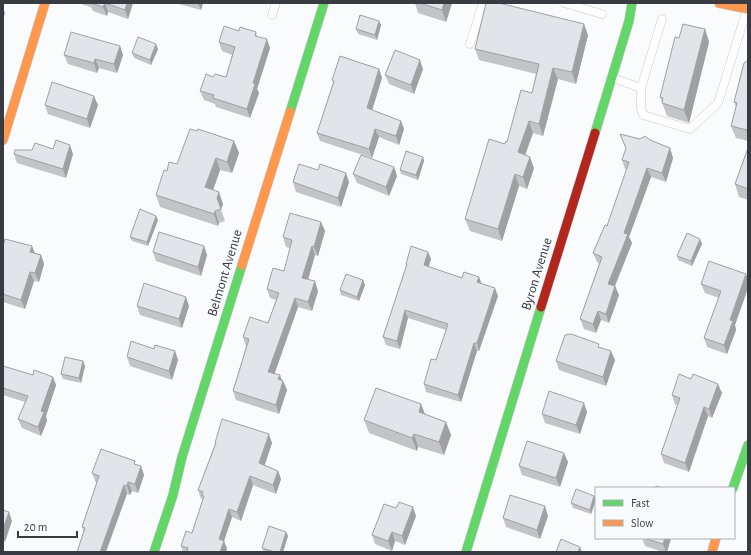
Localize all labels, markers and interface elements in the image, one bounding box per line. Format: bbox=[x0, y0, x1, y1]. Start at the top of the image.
street label: Belmont Avenue bbox=[205, 228, 245, 318]
street label: Byron Avenue bbox=[519, 236, 555, 312]
legend bbox=[595, 487, 735, 539]
text: Fast bbox=[631, 497, 650, 509]
scale bar bbox=[18, 513, 77, 539]
text: Slow bbox=[631, 517, 653, 529]
text: 20 m bbox=[24, 521, 47, 533]

